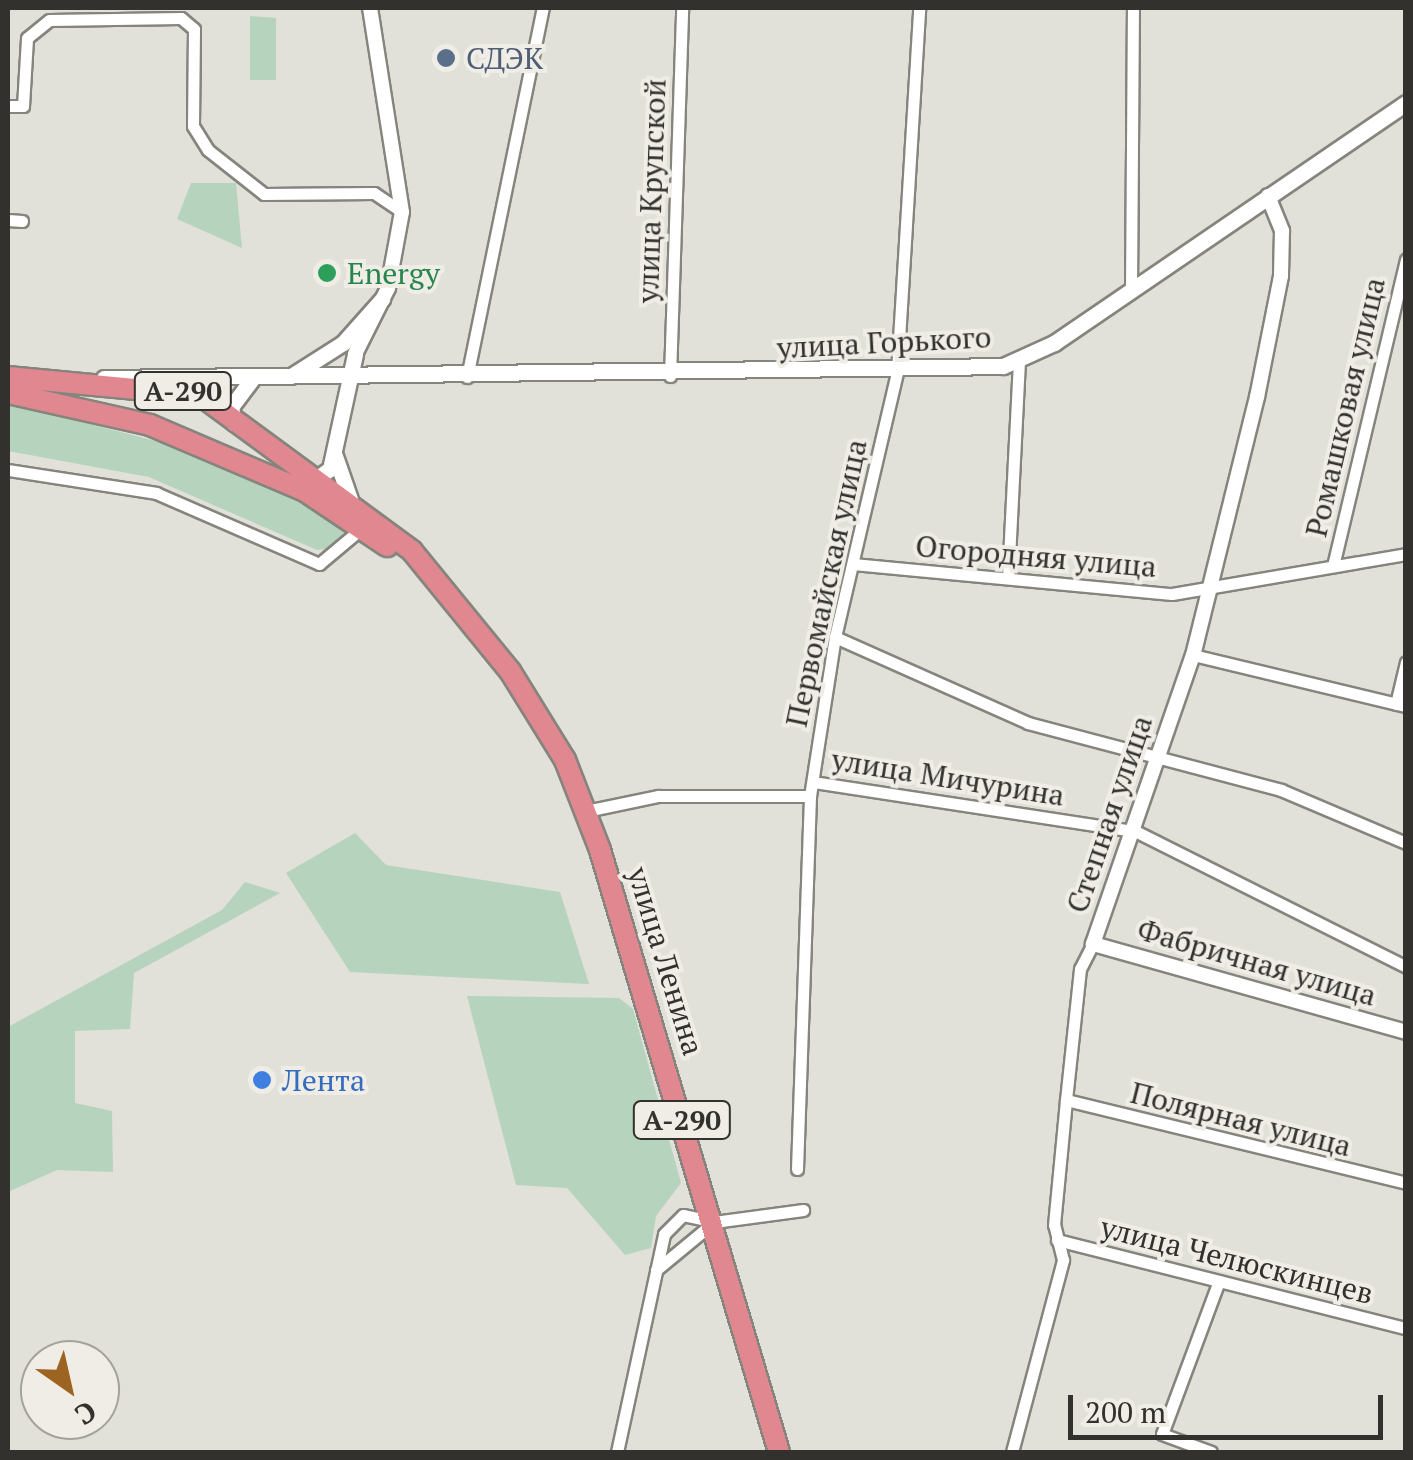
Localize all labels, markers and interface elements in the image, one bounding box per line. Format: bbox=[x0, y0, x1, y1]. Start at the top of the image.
place label: СДЭК bbox=[466, 40, 543, 76]
marker: СДЭК bbox=[435, 47, 457, 69]
street label: улица Крупской bbox=[629, 78, 673, 304]
place label: Energy bbox=[347, 255, 440, 291]
marker: Energy bbox=[316, 262, 338, 284]
street label: Ромашковая улица bbox=[1298, 274, 1392, 540]
street label: улица Горького bbox=[776, 318, 992, 366]
road number: А-290 bbox=[133, 368, 233, 414]
street label: Первомайская улица bbox=[778, 436, 874, 730]
street label: Огородняя улица bbox=[914, 528, 1158, 584]
street label: Степная улица bbox=[1058, 711, 1160, 917]
street label: улица Мичурина bbox=[829, 741, 1067, 813]
street label: улица Ленина bbox=[620, 863, 712, 1059]
street label: Фабричная улица bbox=[1134, 911, 1380, 1013]
place label: Лента bbox=[282, 1062, 365, 1098]
marker: Лента bbox=[251, 1069, 273, 1091]
street label: Полярная улица bbox=[1127, 1074, 1355, 1164]
road number: А-290 bbox=[632, 1097, 732, 1143]
street label: улица Челюскинцев bbox=[1097, 1209, 1377, 1311]
north arrow bbox=[20, 1340, 120, 1440]
scale bar bbox=[1073, 1375, 1388, 1437]
text: 200 m bbox=[1085, 1392, 1166, 1432]
text: С bbox=[68, 1393, 104, 1434]

